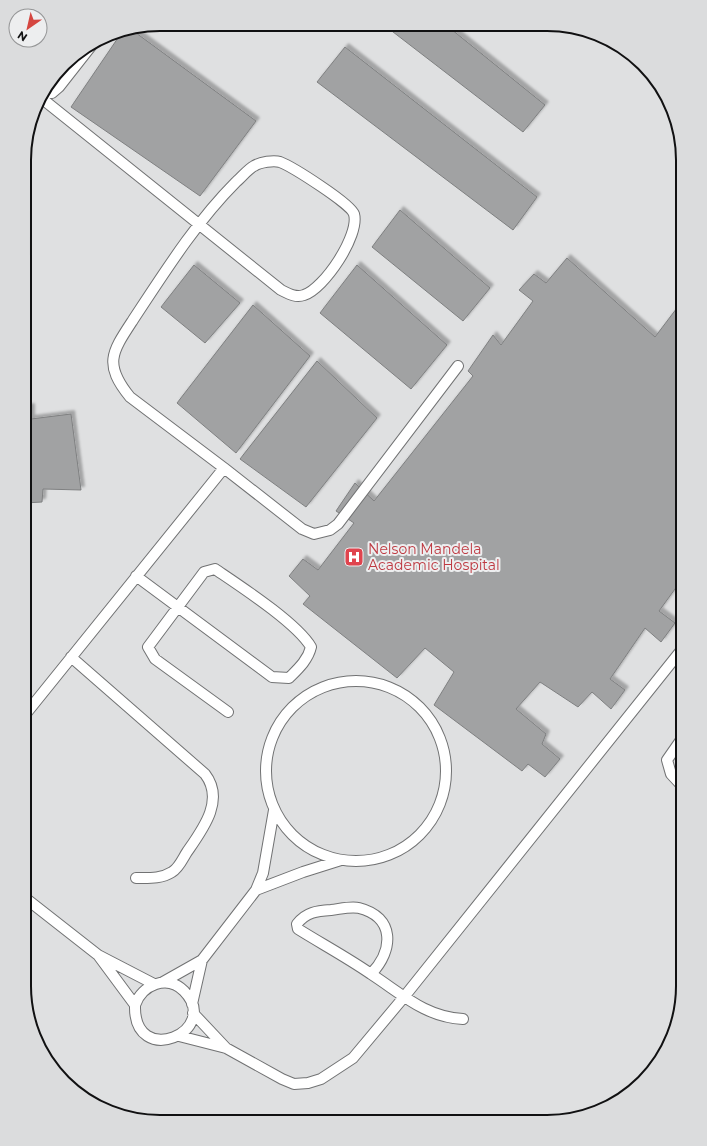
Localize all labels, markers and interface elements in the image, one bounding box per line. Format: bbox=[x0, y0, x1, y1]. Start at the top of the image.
north arrow bbox=[8, 8, 48, 48]
text: N bbox=[15, 28, 30, 45]
place label: Nelson Mandela Academic Hospital bbox=[368, 540, 500, 574]
hospital icon: Nelson Mandela Academic Hospital bbox=[343, 546, 365, 568]

